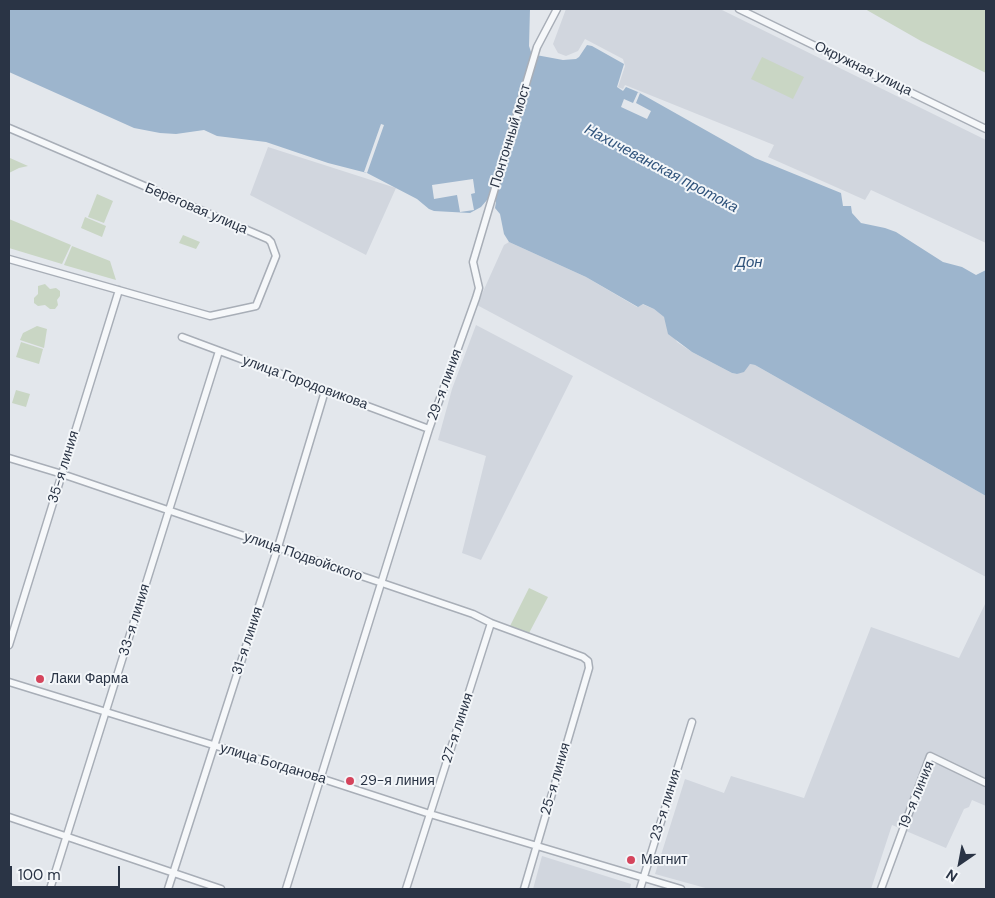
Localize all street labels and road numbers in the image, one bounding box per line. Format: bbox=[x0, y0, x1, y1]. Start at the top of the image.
street label: Окружная улица bbox=[811, 38, 915, 100]
street label: Понтонный мост bbox=[487, 82, 535, 190]
street label: Береговая улица bbox=[142, 180, 250, 238]
street label: 29-я линия bbox=[424, 347, 466, 423]
street label: улица Городовикова bbox=[240, 352, 370, 414]
street label: 35-я линия bbox=[45, 429, 83, 505]
street label: улица Подвойского bbox=[241, 529, 365, 585]
street label: 33-я линия bbox=[116, 582, 154, 658]
street label: 31-я линия bbox=[229, 605, 267, 677]
street label: 27-я линия bbox=[439, 691, 477, 765]
street label: улица Богданова bbox=[218, 740, 328, 788]
street label: 25-я линия bbox=[538, 741, 574, 817]
street label: 19-я линия bbox=[896, 759, 938, 831]
street label: 23-я линия bbox=[647, 767, 685, 843]

